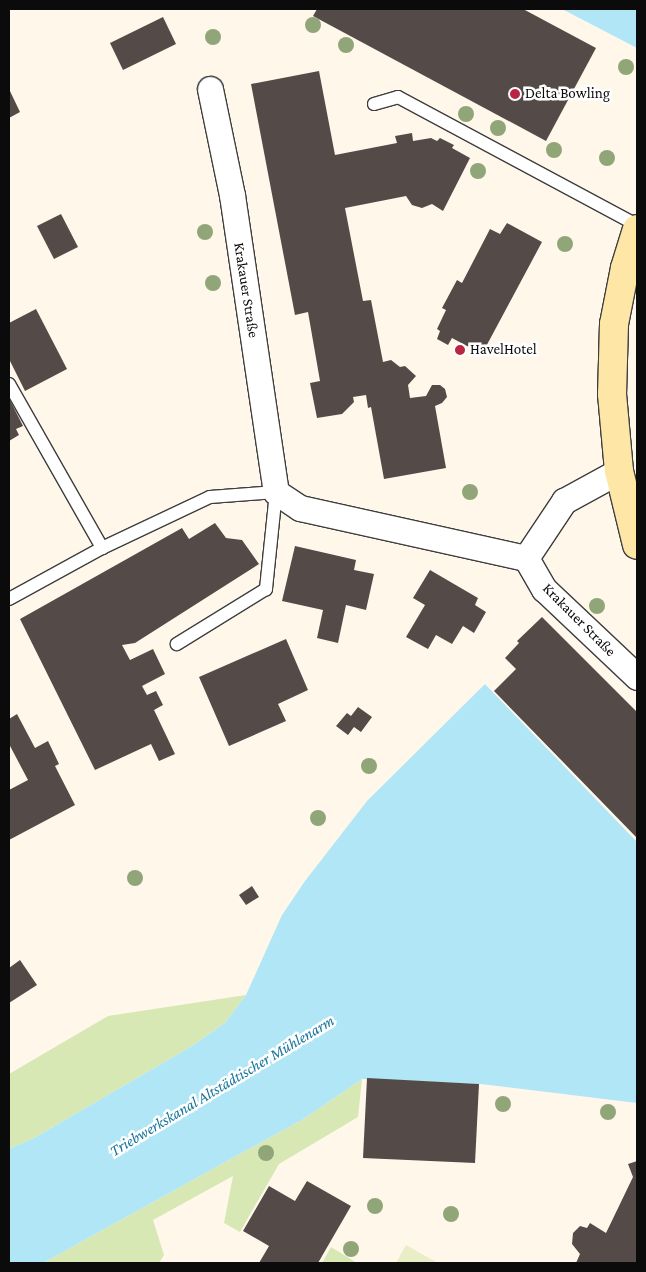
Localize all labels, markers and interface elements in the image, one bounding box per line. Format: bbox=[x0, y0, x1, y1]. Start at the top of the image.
place label: Delta Bowling bbox=[525, 85, 610, 103]
marker: Delta Bowling bbox=[509, 88, 521, 100]
street label: Krakauer Straße bbox=[230, 241, 262, 339]
place label: HavelHotel bbox=[470, 341, 537, 359]
marker: HavelHotel bbox=[454, 344, 466, 356]
street label: Krakauer Straße bbox=[539, 580, 619, 660]
water label: Triebwerkskanal Altstädtischer Mühlenarm bbox=[106, 1011, 338, 1161]

